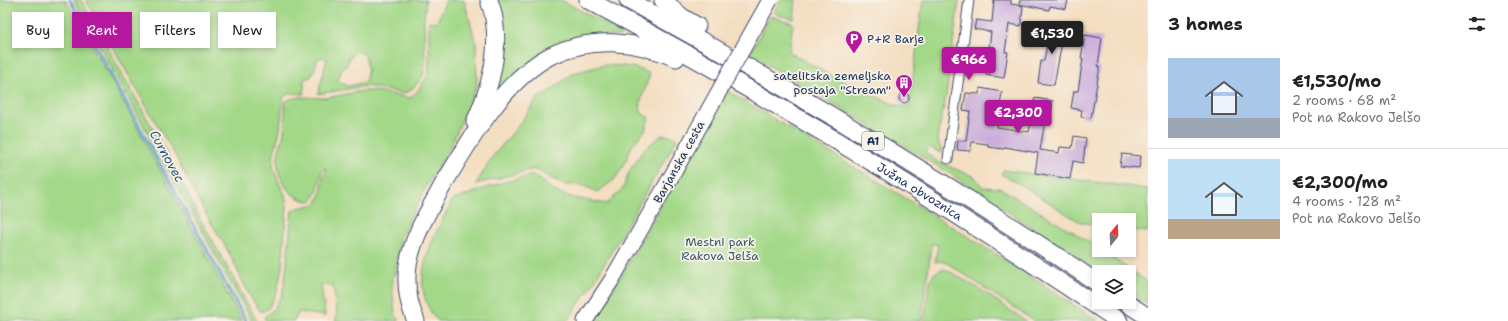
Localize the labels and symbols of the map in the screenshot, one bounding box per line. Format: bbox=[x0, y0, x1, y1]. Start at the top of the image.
pin: €1,530 bbox=[1019, 21, 1085, 55]
parking icon: P+R Barje bbox=[844, 29, 864, 54]
place label: P+R Barje bbox=[867, 31, 924, 47]
pin: €966 bbox=[945, 47, 993, 81]
place label: satelitska zemeljska postaja "Stream" bbox=[774, 68, 892, 98]
building icon: satelitska zemeljska postaja "Stream" bbox=[894, 73, 914, 98]
pin: €2,300 bbox=[985, 100, 1051, 134]
street label: Barjanska cesta bbox=[650, 117, 709, 206]
water label: Curnovec bbox=[146, 127, 189, 186]
road number: A1 bbox=[862, 132, 884, 150]
street label: Južna obvoznica bbox=[874, 159, 966, 225]
north arrow bbox=[1092, 213, 1136, 257]
park label: Mestni park Rakova Jelša bbox=[681, 234, 759, 264]

